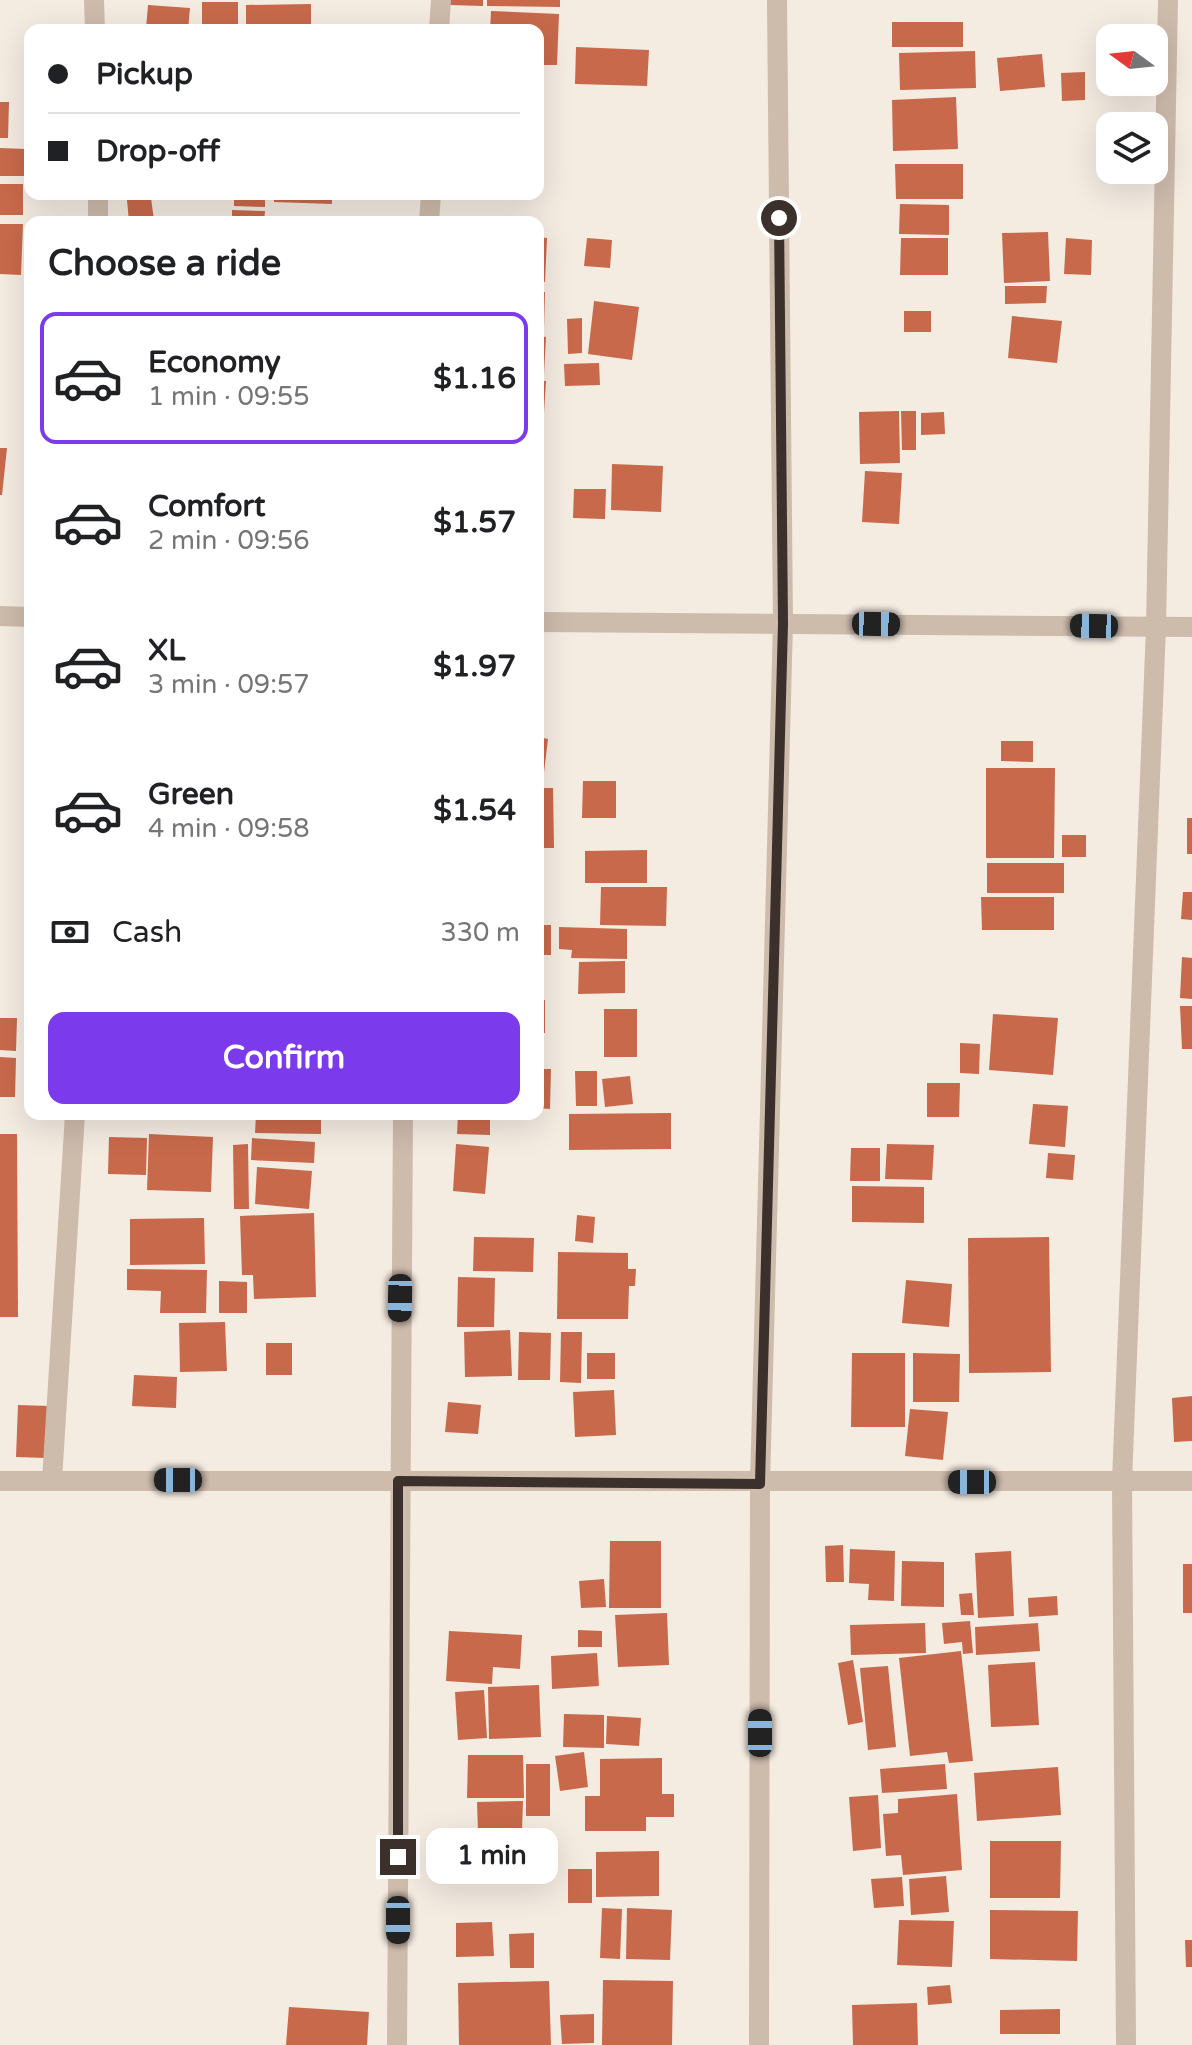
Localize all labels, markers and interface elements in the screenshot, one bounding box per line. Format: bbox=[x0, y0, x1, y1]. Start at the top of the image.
north arrow bbox=[1096, 24, 1168, 96]
map controls bbox=[1096, 24, 1168, 184]
text: Pickup bbox=[96, 56, 193, 93]
button: layers bbox=[1096, 112, 1168, 184]
text: Drop-off bbox=[96, 133, 220, 170]
route start bbox=[761, 200, 797, 236]
text: Choose a ride bbox=[48, 242, 281, 285]
icon: car bbox=[52, 342, 124, 414]
text: Economy bbox=[148, 344, 281, 381]
text: $1.16 bbox=[433, 360, 516, 397]
text: 1 min · 09:55 bbox=[148, 381, 310, 412]
icon: car bbox=[52, 486, 124, 558]
text: Comfort bbox=[148, 488, 266, 525]
text: $1.57 bbox=[433, 504, 516, 541]
text: 2 min · 09:56 bbox=[148, 525, 310, 556]
car bbox=[852, 612, 900, 636]
car bbox=[1070, 614, 1118, 638]
icon: car bbox=[52, 630, 124, 702]
text: XL bbox=[148, 632, 185, 669]
text: $1.97 bbox=[433, 648, 516, 685]
text: 3 min · 09:57 bbox=[148, 669, 310, 700]
icon: car bbox=[52, 774, 124, 846]
text: Green bbox=[148, 776, 234, 813]
text: $1.54 bbox=[433, 792, 516, 829]
text: 4 min · 09:58 bbox=[148, 813, 310, 844]
icon: cash bbox=[48, 910, 92, 954]
text: Cash bbox=[112, 914, 182, 951]
text: 330 m bbox=[440, 917, 520, 948]
button: Confirm bbox=[48, 1012, 520, 1104]
car bbox=[388, 1274, 412, 1322]
car bbox=[154, 1468, 202, 1492]
car bbox=[948, 1470, 996, 1494]
car bbox=[748, 1709, 772, 1757]
callout: 1 min bbox=[426, 1829, 558, 1885]
route end bbox=[380, 1839, 416, 1875]
text: 1 min bbox=[457, 1840, 527, 1871]
car bbox=[386, 1896, 410, 1944]

